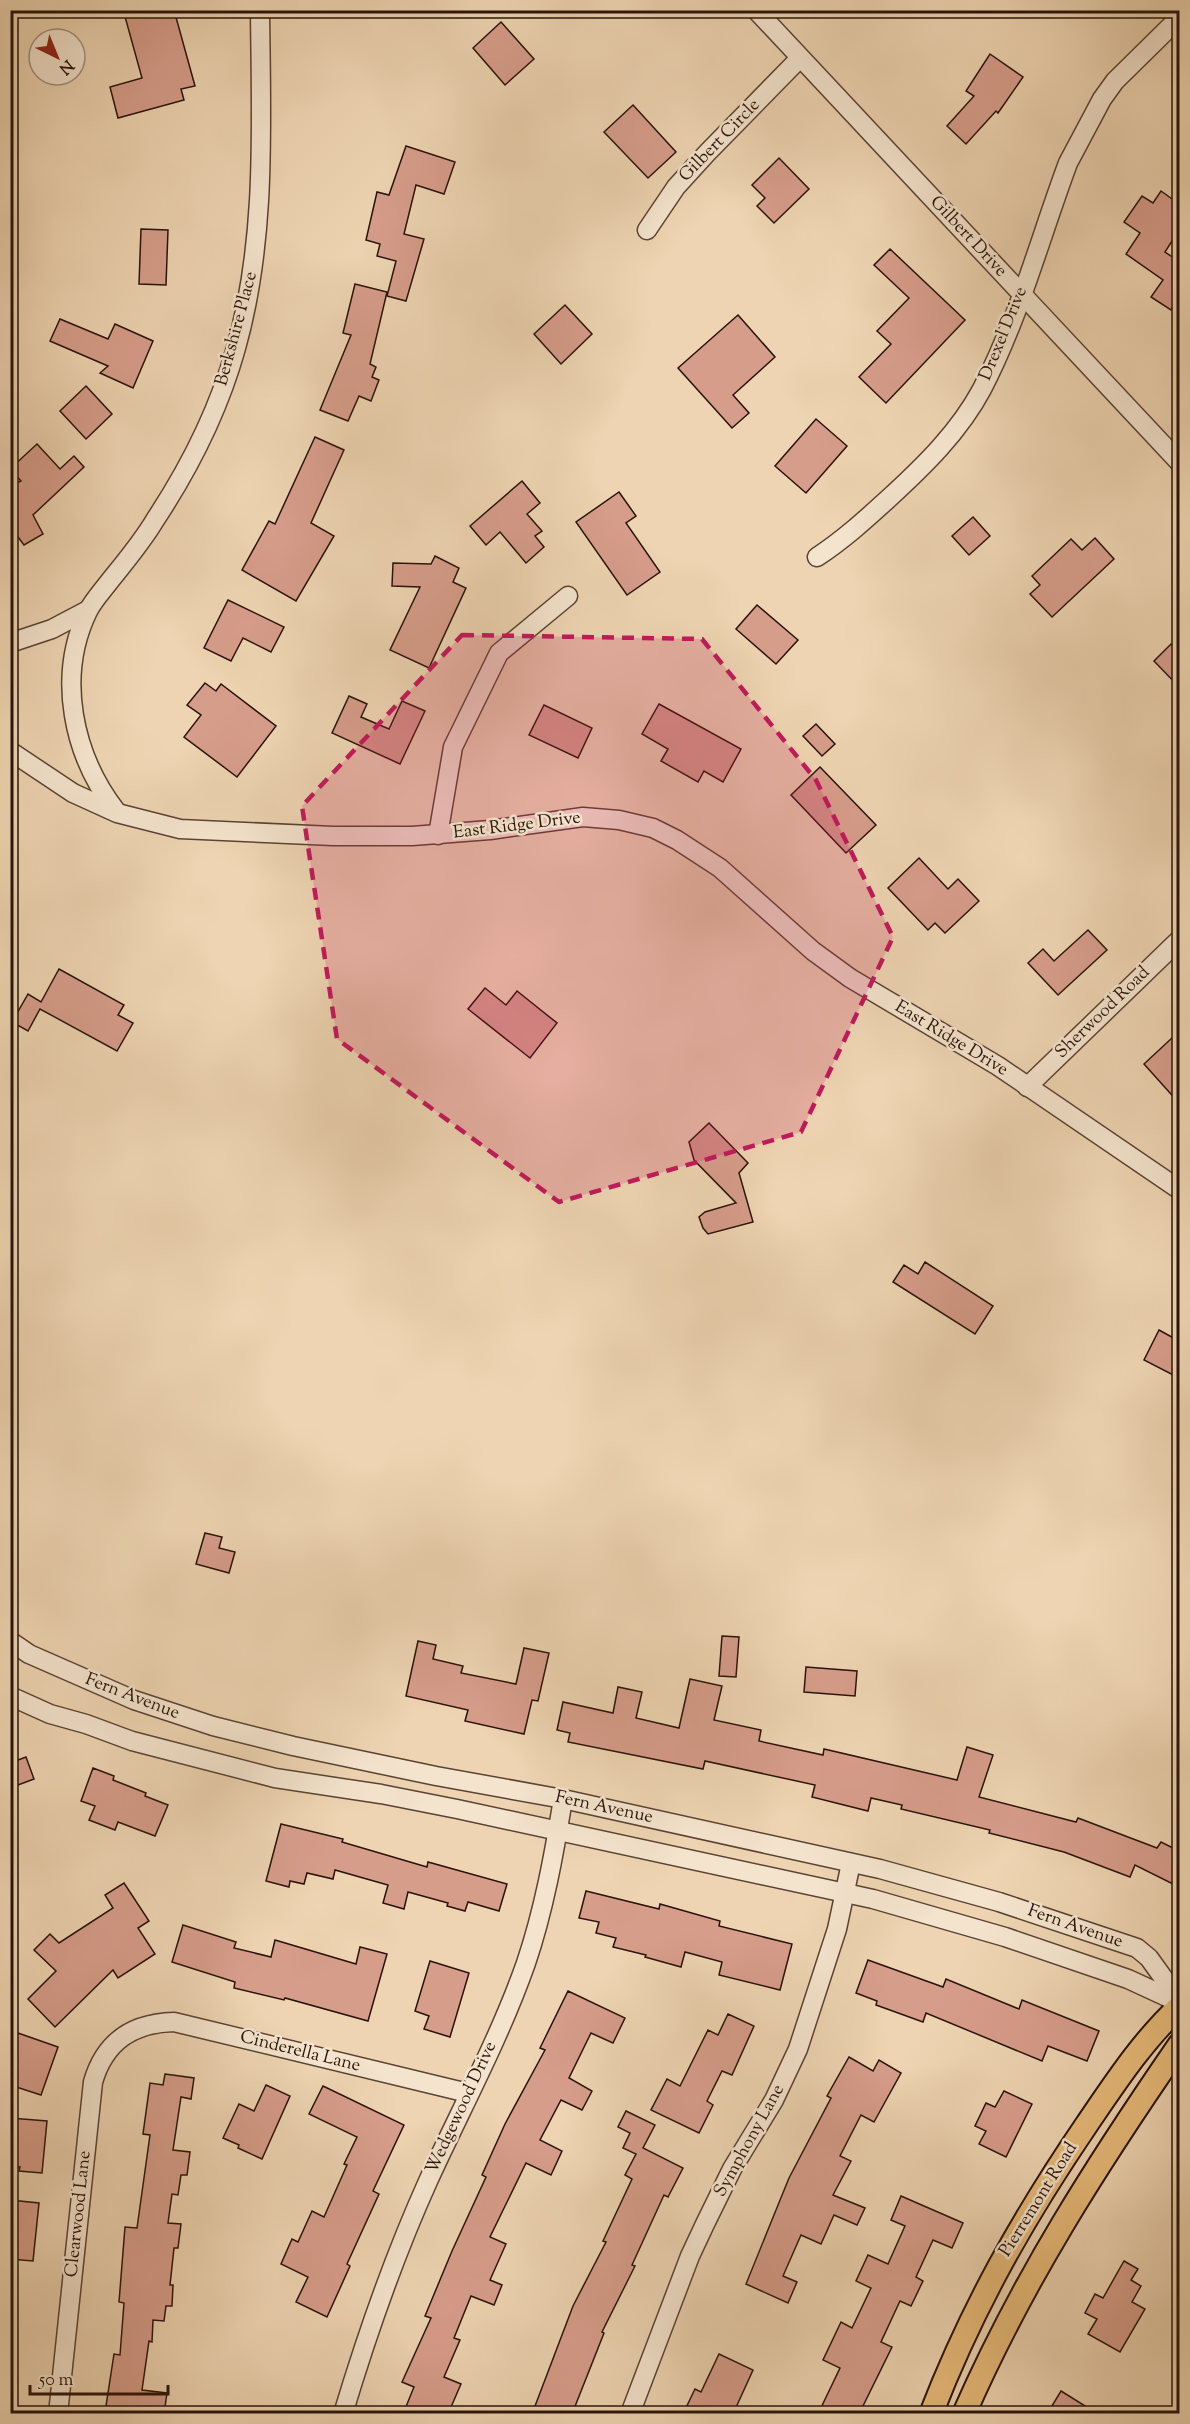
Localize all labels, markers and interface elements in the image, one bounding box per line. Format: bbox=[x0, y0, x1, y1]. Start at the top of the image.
north arrow bbox=[27, 27, 87, 87]
text: N bbox=[53, 53, 78, 79]
street label: Gilbert Circle bbox=[673, 93, 767, 189]
street label: Gilbert Drive bbox=[923, 190, 1013, 284]
street label: Berkshire Place bbox=[209, 269, 265, 389]
street label: Drexel Drive bbox=[973, 283, 1035, 385]
street label: East Ridge Drive bbox=[452, 805, 582, 847]
street label: Sherwood Road bbox=[1050, 961, 1156, 1065]
street label: East Ridge Drive bbox=[889, 995, 1013, 1083]
street label: Fern Avenue bbox=[81, 1667, 183, 1727]
street label: Fern Avenue bbox=[553, 1785, 655, 1831]
street label: Fern Avenue bbox=[1024, 1899, 1126, 1955]
street label: Cinderella Lane bbox=[237, 2024, 363, 2080]
street label: Wedgewood Drive bbox=[420, 2038, 504, 2178]
street label: Symphony Lane bbox=[708, 2080, 792, 2202]
street label: Pierremont Road bbox=[993, 2138, 1085, 2262]
street label: Clearwood Lane bbox=[59, 2149, 99, 2279]
scale bar bbox=[30, 2358, 168, 2396]
text: 50 m bbox=[38, 2368, 74, 2394]

